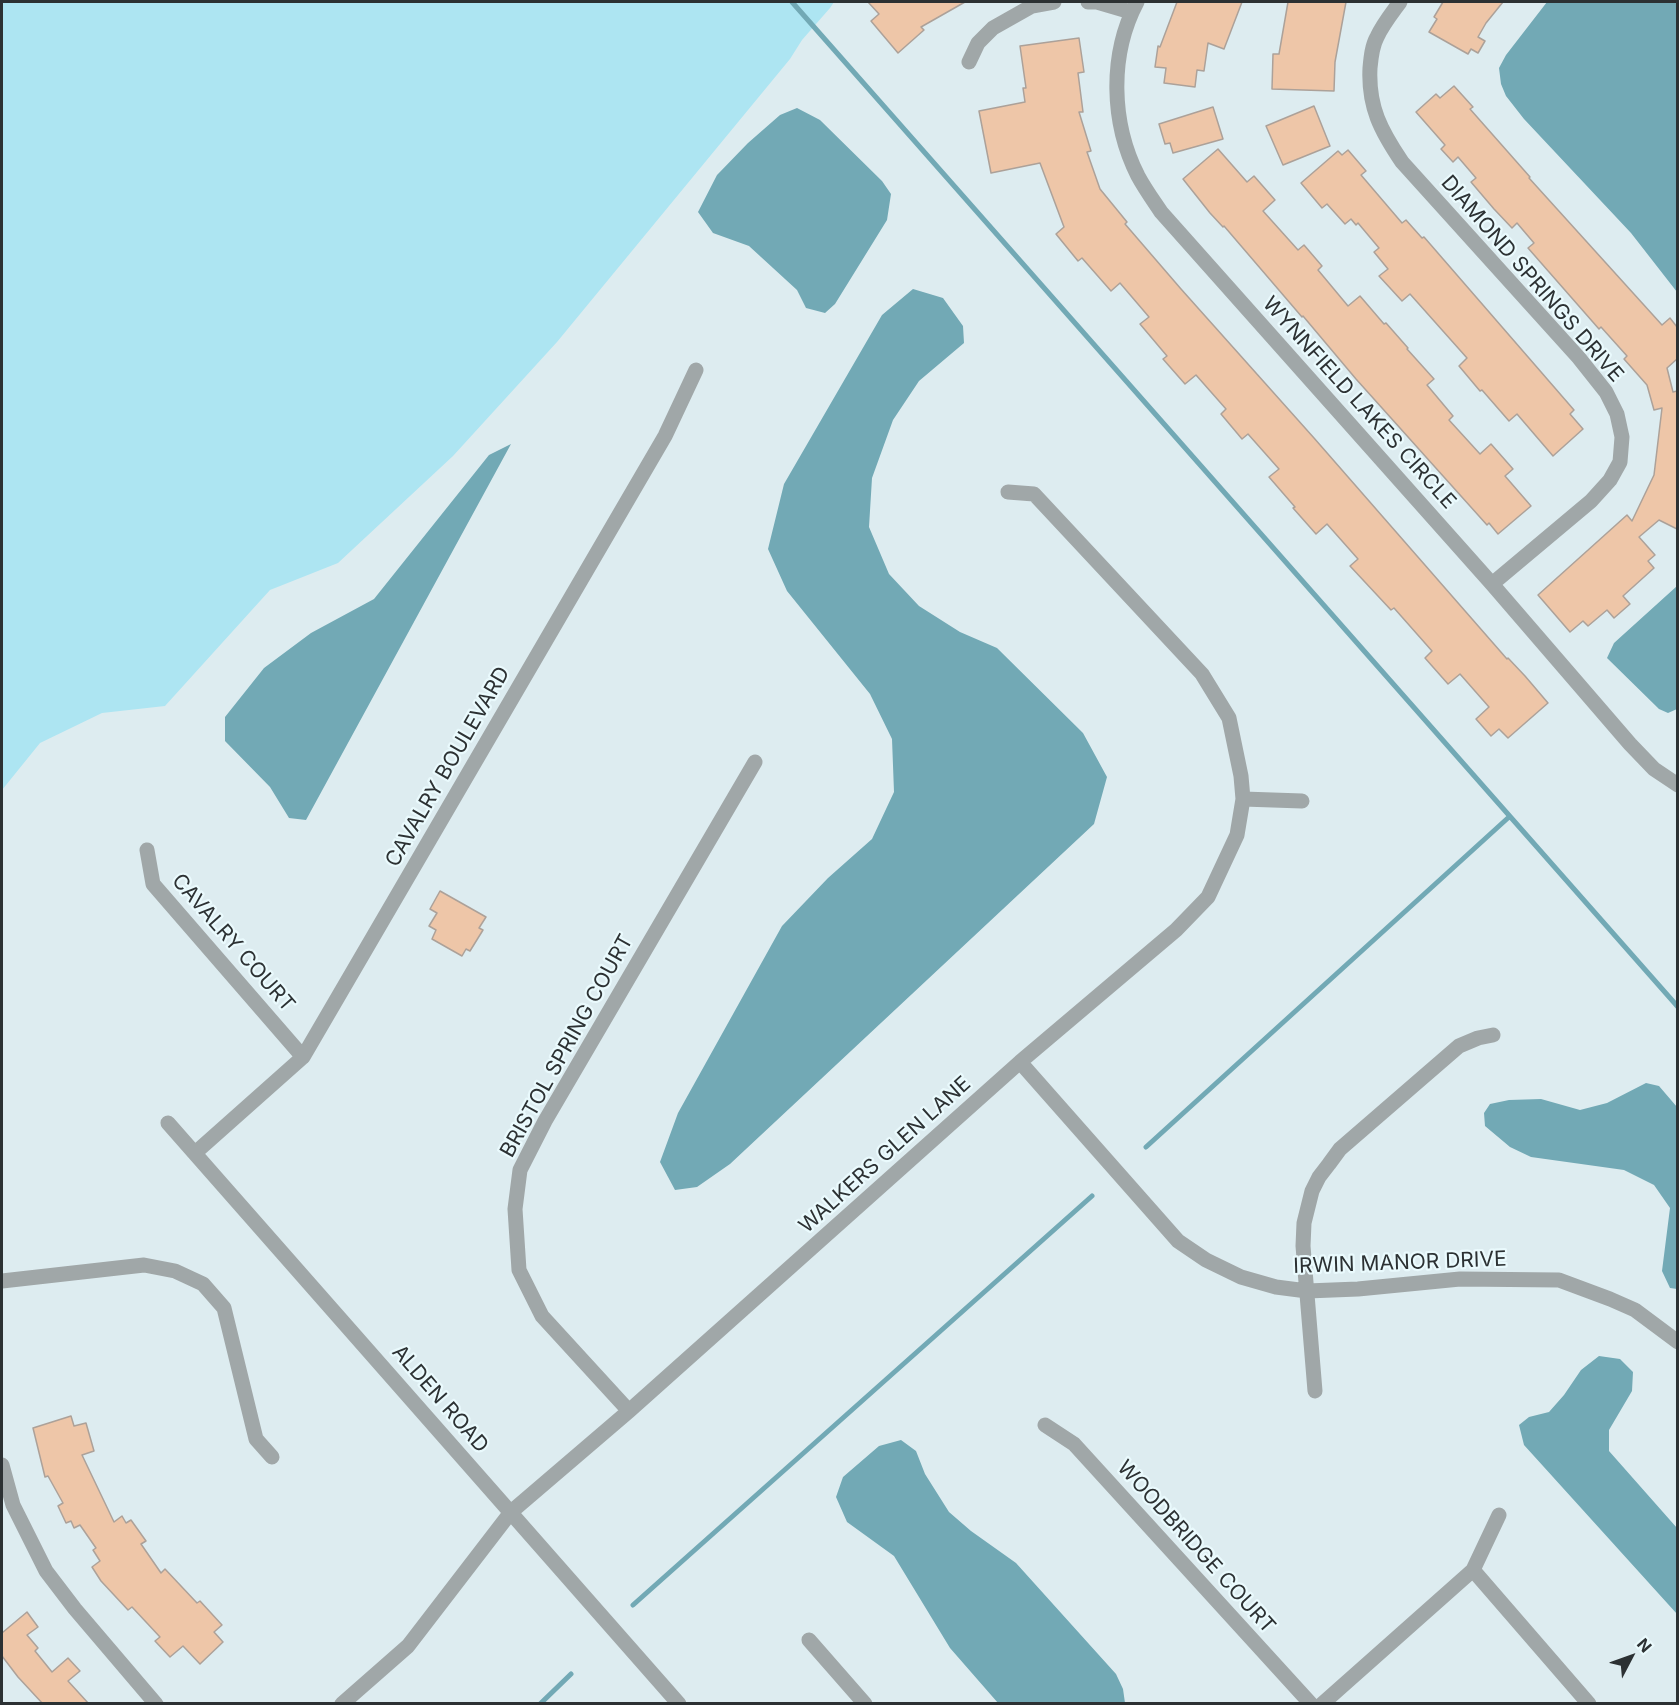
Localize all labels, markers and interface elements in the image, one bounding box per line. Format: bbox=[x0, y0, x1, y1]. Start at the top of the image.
street label: DIAMOND SPRINGS DRIVE bbox=[1435, 171, 1629, 387]
street label: WYNNFIELD LAKES CIRCLE bbox=[1257, 292, 1461, 514]
street label: CAVALRY BOULEVARD bbox=[380, 663, 516, 871]
street label: CAVALRY COURT bbox=[166, 869, 300, 1017]
street label: BRISTOL SPRING COURT bbox=[495, 930, 639, 1162]
street label: WALKERS GLEN LANE bbox=[794, 1071, 976, 1239]
street label: IRWIN MANOR DRIVE bbox=[1293, 1247, 1507, 1279]
street label: ALDEN ROAD bbox=[386, 1340, 494, 1458]
street label: WOODBRIDGE COURT bbox=[1112, 1455, 1280, 1639]
north arrow bbox=[1601, 1627, 1661, 1687]
text: N bbox=[1633, 1634, 1656, 1656]

